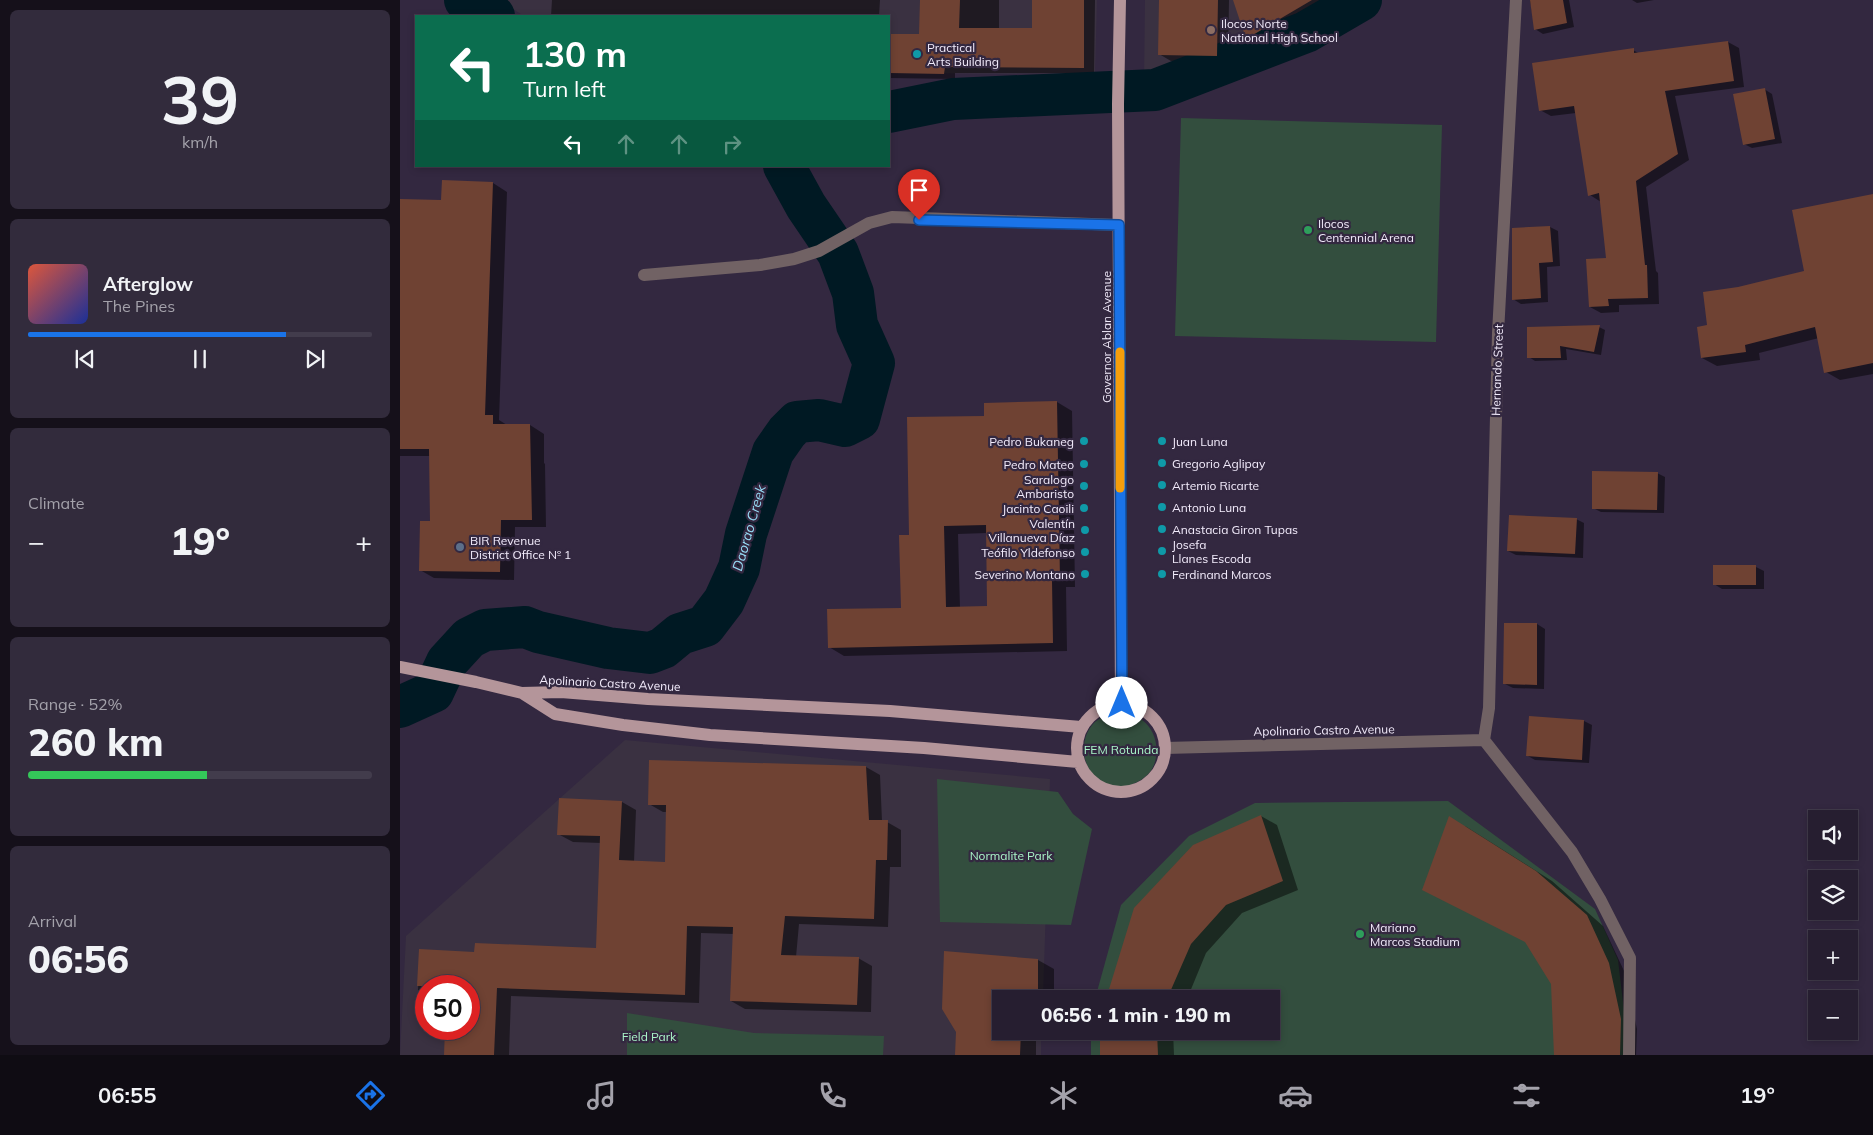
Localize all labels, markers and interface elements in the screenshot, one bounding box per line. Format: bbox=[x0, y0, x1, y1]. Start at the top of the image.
place label: Ilocos Norte National High School bbox=[1221, 16, 1338, 45]
marker: Ilocos Norte National High School bbox=[1205, 24, 1217, 36]
text: 130 m bbox=[523, 32, 627, 76]
icon: left bbox=[440, 35, 505, 100]
place label: Practical Arts Building bbox=[927, 40, 999, 69]
marker: Practical Arts Building bbox=[911, 48, 923, 60]
text: 39 bbox=[161, 59, 239, 140]
text: Turn left bbox=[523, 75, 606, 103]
icon: left bbox=[559, 130, 587, 158]
icon: ahead bbox=[612, 130, 640, 158]
icon: ahead bbox=[665, 130, 693, 158]
icon: right bbox=[718, 130, 746, 158]
text: km/h bbox=[182, 132, 218, 152]
pin bbox=[898, 169, 940, 220]
icon: arrive bbox=[905, 176, 933, 204]
place label: Ilocos Centennial Arena bbox=[1318, 216, 1414, 245]
marker: Ilocos Centennial Arena bbox=[1302, 224, 1314, 236]
street label: Governor Ablan Avenue bbox=[1099, 271, 1114, 403]
text: Afterglow bbox=[103, 272, 193, 296]
text: The Pines bbox=[103, 296, 175, 316]
street label: Hernando Street bbox=[1488, 324, 1506, 416]
icon: previous bbox=[71, 345, 99, 373]
icon: pause bbox=[186, 345, 214, 373]
icon: next bbox=[301, 345, 329, 373]
place label: Pedro Bukaneg bbox=[989, 434, 1074, 449]
place label: Juan Luna bbox=[1172, 434, 1228, 449]
marker: Pedro Bukaneg bbox=[1078, 435, 1090, 447]
marker: Juan Luna bbox=[1156, 435, 1168, 447]
place label: Gregorio Aglipay bbox=[1172, 456, 1266, 471]
place label: Pedro Mateo bbox=[1003, 457, 1074, 472]
marker: Gregorio Aglipay bbox=[1156, 457, 1168, 469]
marker: Pedro Mateo bbox=[1078, 458, 1090, 470]
place label: Saralogo Ambaristo bbox=[1016, 472, 1074, 501]
place label: Artemio Ricarte bbox=[1172, 478, 1259, 493]
marker: Artemio Ricarte bbox=[1156, 479, 1168, 491]
marker: Saralogo Ambaristo bbox=[1078, 480, 1090, 492]
water label: Daorao Creek bbox=[728, 482, 770, 573]
text: Climate bbox=[28, 493, 84, 513]
place label: Antonio Luna bbox=[1172, 500, 1246, 515]
place label: Jacinto Caoili bbox=[1002, 501, 1074, 516]
marker: Antonio Luna bbox=[1156, 501, 1168, 513]
marker: Jacinto Caoili bbox=[1078, 502, 1090, 514]
place label: Valentín Villanueva Díaz bbox=[989, 516, 1075, 545]
text: 19° bbox=[170, 517, 230, 565]
place label: Anastacia Giron Tupas bbox=[1172, 522, 1298, 537]
marker: Anastacia Giron Tupas bbox=[1156, 523, 1168, 535]
text: − bbox=[28, 524, 45, 559]
text: + bbox=[355, 524, 372, 559]
marker: Valentín Villanueva Díaz bbox=[1079, 524, 1091, 536]
place label: BIR Revenue District Office № 1 bbox=[470, 533, 571, 562]
place label: Josefa Llanes Escoda bbox=[1172, 537, 1251, 566]
marker: BIR Revenue District Office № 1 bbox=[454, 541, 466, 553]
place label: Teófilo Yldefonso bbox=[981, 545, 1075, 560]
marker: Josefa Llanes Escoda bbox=[1156, 545, 1168, 557]
marker: Teófilo Yldefonso bbox=[1079, 546, 1091, 558]
place label: Severino Montano bbox=[975, 567, 1075, 582]
place label: Ferdinand Marcos bbox=[1172, 567, 1271, 582]
marker: Severino Montano bbox=[1079, 568, 1091, 580]
marker: Ferdinand Marcos bbox=[1156, 568, 1168, 580]
street label: Apolinario Castro Avenue bbox=[539, 672, 681, 694]
position arrow bbox=[1095, 676, 1147, 728]
text: Range · 52% bbox=[28, 694, 123, 714]
text: 260 km bbox=[28, 718, 164, 766]
street label: Apolinario Castro Avenue bbox=[1253, 721, 1395, 739]
park label: FEM Rotunda bbox=[1084, 742, 1158, 757]
map controls bbox=[1808, 810, 1858, 1040]
button: sound bbox=[1808, 810, 1858, 860]
park label: Normalite Park bbox=[970, 848, 1053, 863]
button: layers bbox=[1808, 870, 1858, 920]
text: Arrival bbox=[28, 911, 77, 931]
place label: Mariano Marcos Stadium bbox=[1370, 920, 1460, 949]
marker: Mariano Marcos Stadium bbox=[1354, 928, 1366, 940]
button: + bbox=[1808, 930, 1858, 980]
text: 06:56 bbox=[28, 935, 129, 983]
speed limit sign: 50 bbox=[415, 975, 480, 1040]
button: − bbox=[1808, 990, 1858, 1040]
text: 06:56 · 1 min · 190 m bbox=[1041, 1003, 1231, 1027]
park label: Field Park bbox=[622, 1029, 677, 1044]
icon: directions bbox=[353, 1078, 388, 1113]
icon: music bbox=[584, 1078, 619, 1113]
icon: phone bbox=[815, 1078, 850, 1113]
icon: climate bbox=[1046, 1078, 1081, 1113]
icon: car bbox=[1278, 1078, 1313, 1113]
icon: filters bbox=[1509, 1078, 1544, 1113]
text: 06:55 bbox=[98, 1081, 156, 1109]
text: 19° bbox=[1740, 1081, 1775, 1109]

